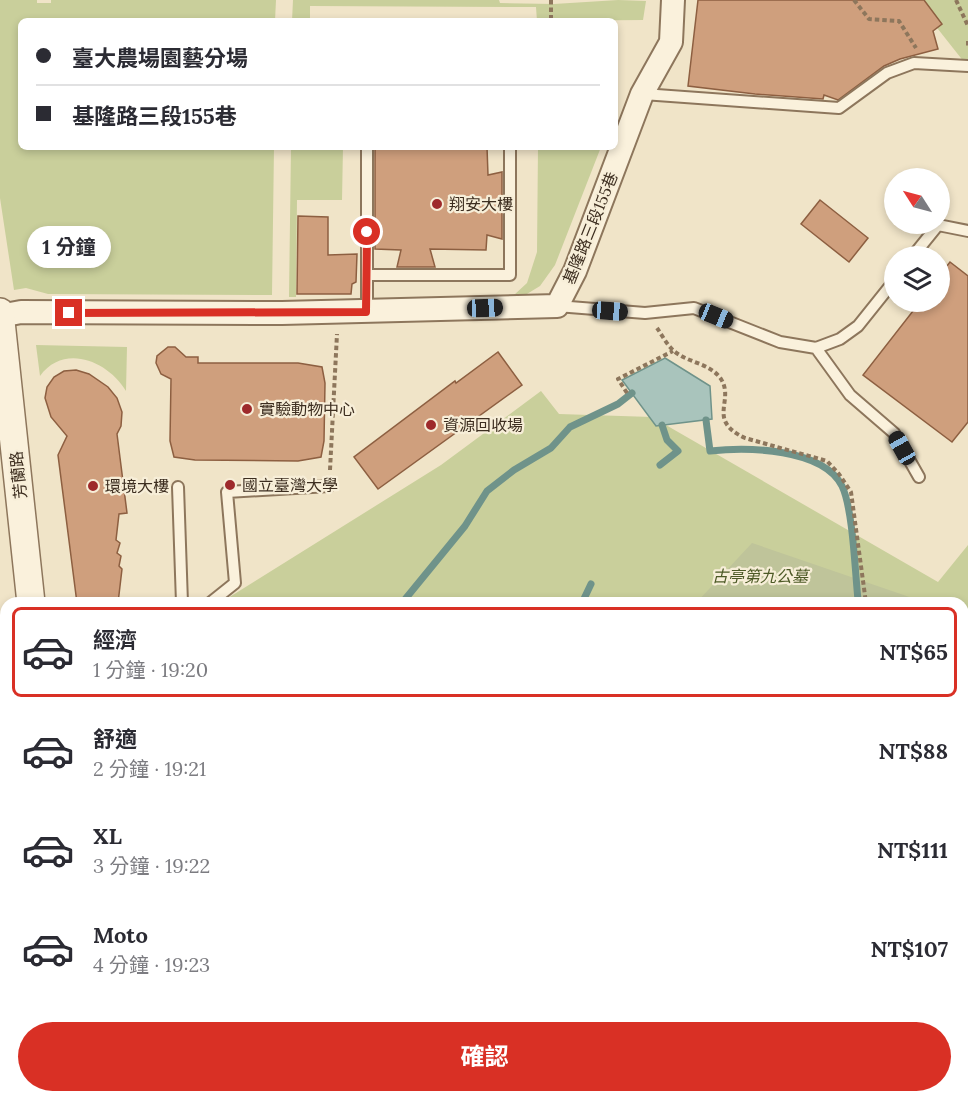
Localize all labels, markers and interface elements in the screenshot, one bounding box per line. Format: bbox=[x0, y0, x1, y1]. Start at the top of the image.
text: 臺大農場園藝分場 bbox=[72, 44, 248, 72]
text: 基隆路三段155巷 bbox=[72, 102, 237, 130]
north arrow bbox=[884, 168, 950, 234]
map controls bbox=[884, 168, 950, 312]
street label: 基隆路三段155巷 bbox=[558, 169, 622, 287]
place label: 翔安大樓 bbox=[449, 194, 513, 214]
marker: 翔安大樓 bbox=[430, 197, 444, 211]
route start bbox=[353, 218, 380, 245]
callout: 1 分鐘 bbox=[27, 226, 111, 268]
text: 1 分鐘 bbox=[42, 234, 96, 259]
button: layers bbox=[884, 246, 950, 312]
car bbox=[467, 298, 503, 318]
route end bbox=[55, 299, 82, 326]
car bbox=[591, 301, 629, 321]
car bbox=[696, 301, 736, 331]
place label: 實驗動物中心 bbox=[259, 399, 355, 419]
marker: 實驗動物中心 bbox=[240, 402, 254, 416]
place label: 資源回收場 bbox=[443, 415, 523, 435]
marker: 資源回收場 bbox=[424, 418, 438, 432]
car bbox=[885, 428, 919, 468]
street label: 芳蘭路 bbox=[6, 450, 30, 500]
place label: 國立臺灣大學 bbox=[242, 475, 338, 495]
place label: 環境大樓 bbox=[105, 476, 169, 496]
marker: 國立臺灣大學 bbox=[223, 478, 237, 492]
marker: 環境大樓 bbox=[86, 479, 100, 493]
park label: 古亭第九公墓 bbox=[712, 566, 811, 586]
icon: car bbox=[21, 625, 75, 679]
text: 經濟 bbox=[93, 626, 137, 654]
text: NT$65 bbox=[879, 638, 948, 666]
text: 1 分鐘 · 19:20 bbox=[93, 657, 208, 682]
icon: car bbox=[21, 724, 75, 778]
text: 舒適 bbox=[93, 725, 137, 753]
text: NT$88 bbox=[879, 737, 948, 765]
text: 2 分鐘 · 19:21 bbox=[93, 756, 206, 781]
text: XL bbox=[93, 822, 122, 850]
icon: car bbox=[21, 823, 75, 877]
text: NT$111 bbox=[877, 836, 948, 864]
text: 3 分鐘 · 19:22 bbox=[93, 853, 210, 878]
text: Moto bbox=[93, 921, 148, 949]
icon: car bbox=[21, 922, 75, 976]
text: NT$107 bbox=[871, 935, 948, 963]
text: 4 分鐘 · 19:23 bbox=[93, 952, 210, 977]
button: 確認 bbox=[18, 1022, 951, 1091]

